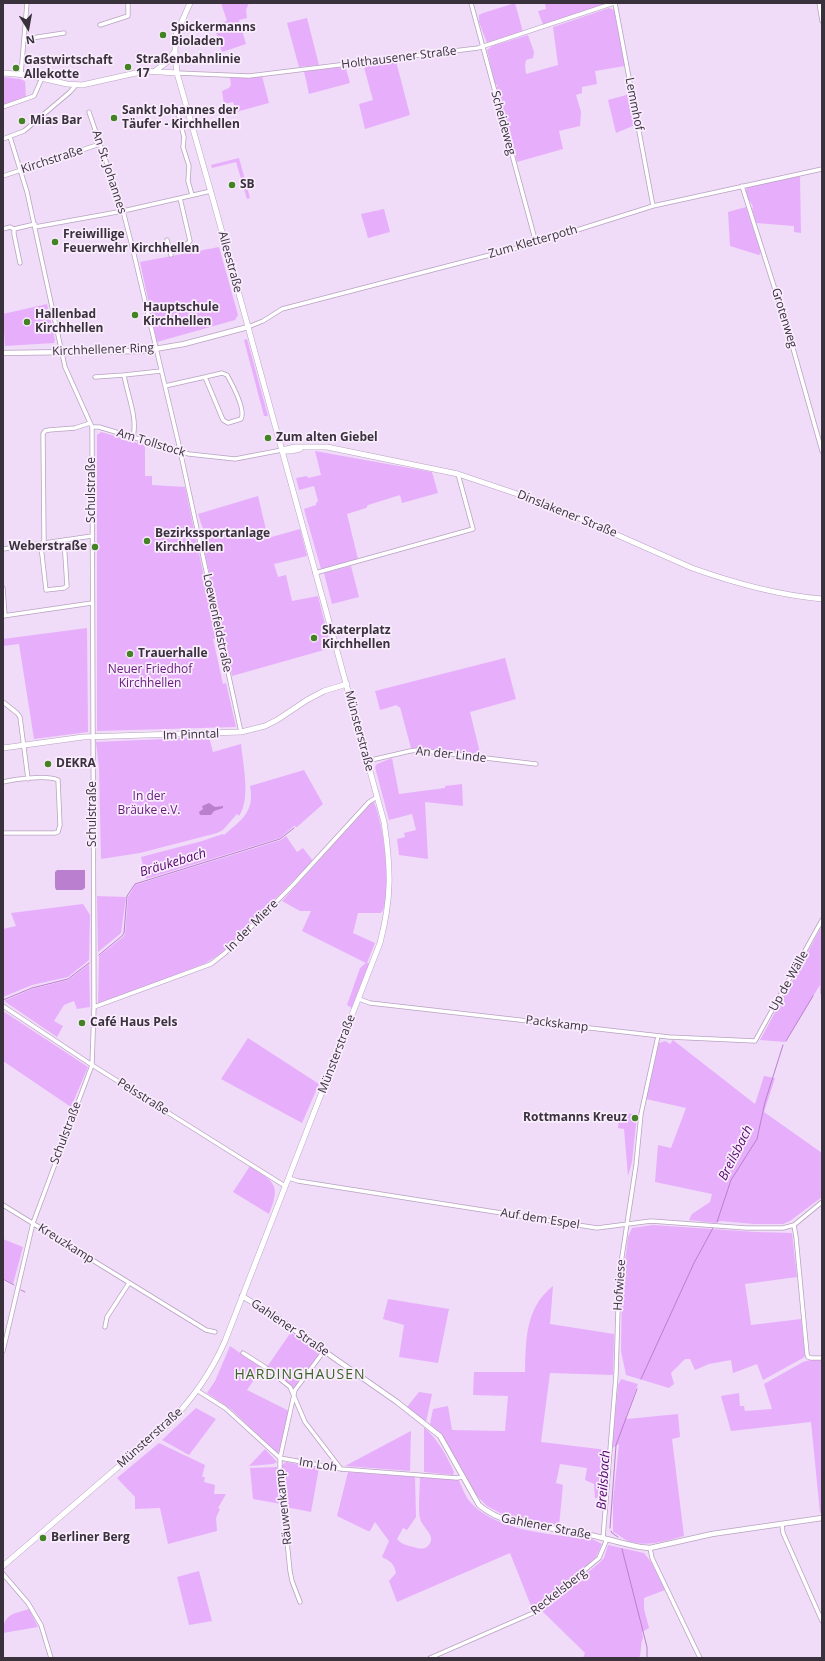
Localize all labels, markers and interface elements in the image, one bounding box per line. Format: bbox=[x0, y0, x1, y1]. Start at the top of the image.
north arrow bbox=[8, 8, 48, 48]
place label: Spickermanns Bioladen bbox=[171, 21, 256, 49]
marker: Spickermanns Bioladen bbox=[158, 30, 168, 40]
text: N bbox=[25, 32, 36, 48]
street label: Holthausener Straße bbox=[341, 44, 457, 72]
place label: Straßenbahnlinie 17 bbox=[136, 53, 241, 81]
place label: Gastwirtschaft Allekotte bbox=[24, 54, 113, 82]
marker: Straßenbahnlinie 17 bbox=[123, 62, 133, 72]
marker: Gastwirtschaft Allekotte bbox=[11, 63, 21, 73]
street label: Lemmhof bbox=[622, 76, 646, 132]
street label: Scheideweg bbox=[487, 89, 519, 157]
place label: Sankt Johannes der Täufer - Kirchhellen bbox=[122, 104, 240, 132]
marker: Sankt Johannes der Täufer - Kirchhellen bbox=[109, 113, 119, 123]
place label: Mias Bar bbox=[30, 114, 82, 128]
marker: Mias Bar bbox=[17, 116, 27, 126]
street label: An St. Johannes bbox=[89, 128, 129, 216]
street label: Kirchstraße bbox=[19, 143, 85, 177]
place label: SB bbox=[240, 178, 255, 192]
marker: SB bbox=[227, 180, 237, 190]
street label: Zum Kletterpoth bbox=[487, 222, 579, 262]
place label: Freiwillige Feuerwehr Kirchhellen bbox=[63, 228, 199, 256]
street label: Alleestraße bbox=[215, 230, 245, 294]
marker: Freiwillige Feuerwehr Kirchhellen bbox=[50, 237, 60, 247]
street label: Grotenweg bbox=[768, 286, 800, 350]
place label: Hauptschule Kirchhellen bbox=[143, 301, 219, 329]
place label: Hallenbad Kirchhellen bbox=[35, 308, 103, 336]
marker: Hauptschule Kirchhellen bbox=[130, 310, 140, 320]
marker: Hallenbad Kirchhellen bbox=[22, 317, 32, 327]
street label: Kirchhellener Ring bbox=[52, 341, 154, 359]
street label: Am Tollstock bbox=[115, 426, 187, 460]
place label: Zum alten Giebel bbox=[276, 431, 378, 445]
marker: Zum alten Giebel bbox=[263, 433, 273, 443]
street label: Schulstraße bbox=[85, 457, 99, 523]
street label: Dinslakener Straße bbox=[515, 487, 619, 541]
place label: Bezirkssportanlage Kirchhellen bbox=[155, 527, 270, 555]
marker: Bezirkssportanlage Kirchhellen bbox=[142, 536, 152, 546]
place label: Weberstraße bbox=[9, 540, 87, 554]
marker: Weberstraße bbox=[90, 542, 100, 552]
street label: Loewenfeldstraße bbox=[200, 572, 234, 674]
place label: Skaterplatz Kirchhellen bbox=[322, 624, 391, 652]
marker: Skaterplatz Kirchhellen bbox=[309, 633, 319, 643]
place label: Trauerhalle bbox=[138, 647, 208, 661]
marker: Trauerhalle bbox=[125, 649, 135, 659]
park label: Neuer Friedhof Kirchhellen bbox=[108, 663, 192, 691]
street label: Münsterstraße bbox=[341, 689, 377, 773]
street label: Im Pinntal bbox=[163, 727, 219, 743]
street label: An der Linde bbox=[415, 744, 487, 766]
place label: DEKRA bbox=[56, 757, 96, 771]
marker: DEKRA bbox=[43, 759, 53, 769]
street label: Schulstraße bbox=[86, 781, 100, 847]
park label: In der Bräuke e.V. bbox=[117, 790, 181, 818]
water label: Bräukebach bbox=[138, 845, 208, 881]
street label: In der Miere bbox=[223, 897, 281, 955]
street label: Up de Wälle bbox=[766, 948, 812, 1014]
street label: Münsterstraße bbox=[315, 1013, 359, 1095]
street label: Packskamp bbox=[525, 1013, 589, 1035]
place label: Café Haus Pels bbox=[90, 1016, 177, 1030]
marker: Café Haus Pels bbox=[77, 1018, 87, 1028]
street label: Pelsstraße bbox=[114, 1075, 172, 1119]
street label: Schulstraße bbox=[47, 1100, 85, 1166]
place label: Rottmanns Kreuz bbox=[523, 1111, 627, 1125]
marker: Rottmanns Kreuz bbox=[630, 1113, 640, 1123]
water label: Breilsbach bbox=[715, 1123, 757, 1183]
street label: Auf dem Espel bbox=[499, 1206, 581, 1232]
street label: Kreuzkamp bbox=[35, 1221, 97, 1267]
street label: Hofwiese bbox=[611, 1259, 629, 1311]
street label: Gahlener Straße bbox=[248, 1297, 332, 1359]
district label: HARDINGHAUSEN bbox=[235, 1367, 365, 1383]
street label: Münsterstraße bbox=[114, 1405, 186, 1471]
water label: Breilsbach bbox=[594, 1450, 614, 1510]
street label: Im Loh bbox=[298, 1455, 338, 1475]
street label: Räuwenkamp bbox=[273, 1468, 295, 1546]
street label: Gahlener Straße bbox=[500, 1511, 592, 1543]
place label: Berliner Berg bbox=[51, 1531, 130, 1545]
marker: Berliner Berg bbox=[38, 1533, 48, 1543]
street label: Reckelsberg bbox=[528, 1566, 590, 1618]

